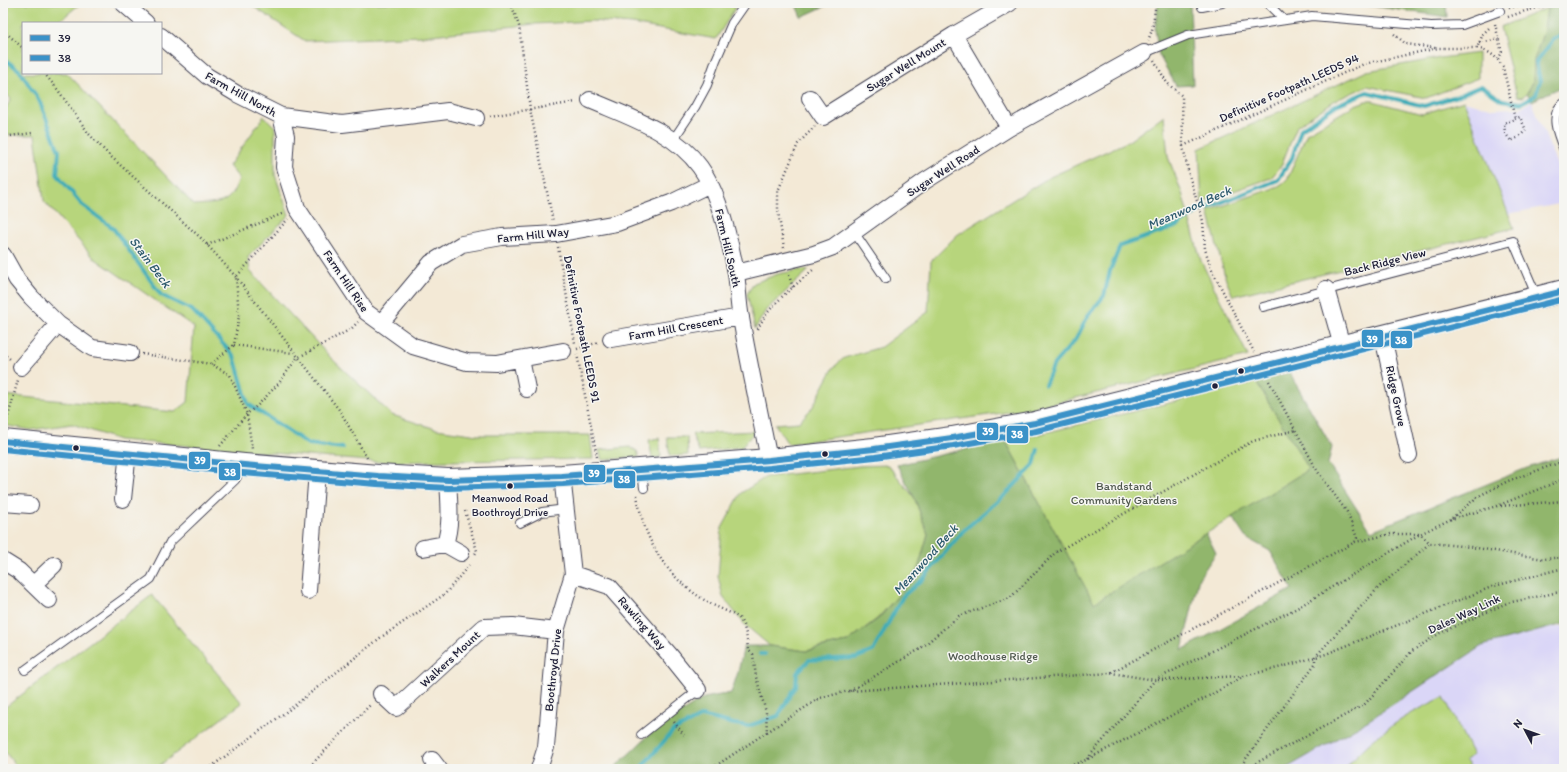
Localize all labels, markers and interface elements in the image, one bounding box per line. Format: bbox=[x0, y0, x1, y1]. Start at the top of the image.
legend bbox=[22, 22, 162, 74]
text: 39 bbox=[58, 31, 71, 45]
street label: Sugar Well Mount bbox=[864, 35, 949, 95]
text: 38 bbox=[58, 51, 72, 65]
street label: Definitive Footpath LEEDS 94 bbox=[1217, 51, 1361, 125]
street label: Farm Hill North bbox=[203, 69, 280, 120]
street label: Sugar Well Road bbox=[904, 142, 983, 200]
water label: Meanwood Beck bbox=[1145, 182, 1234, 233]
street label: Farm Hill South bbox=[712, 207, 744, 289]
street label: Farm Hill Way bbox=[496, 224, 570, 246]
water label: Stain Beck bbox=[127, 234, 175, 292]
street label: Back Ridge View bbox=[1342, 245, 1428, 279]
street label: Farm Hill Rise bbox=[320, 247, 372, 315]
street label: Definitive Footpath LEEDS 91 bbox=[561, 254, 603, 404]
street label: Farm Hill Crescent bbox=[628, 313, 725, 343]
line badge: 39 bbox=[1361, 329, 1384, 348]
line badge: 38 bbox=[1390, 330, 1413, 349]
text: 39 bbox=[1366, 333, 1378, 346]
text: 38 bbox=[1395, 334, 1407, 347]
street label: Ridge Grove bbox=[1383, 364, 1409, 428]
unlabelled marker bbox=[1236, 366, 1246, 376]
unlabelled marker bbox=[1210, 381, 1220, 391]
line badge: 39 bbox=[976, 422, 999, 441]
text: 39 bbox=[982, 425, 994, 438]
line badge: 38 bbox=[1006, 425, 1029, 444]
text: 38 bbox=[1011, 428, 1023, 441]
unlabelled marker bbox=[71, 443, 81, 453]
unlabelled marker bbox=[820, 449, 830, 459]
line badge: 39 bbox=[188, 451, 211, 470]
text: 39 bbox=[194, 454, 206, 467]
line badge: 38 bbox=[218, 462, 241, 481]
line badge: 39 bbox=[583, 464, 606, 483]
text: 38 bbox=[224, 466, 236, 479]
text: 39 bbox=[588, 467, 600, 480]
line badge: 38 bbox=[613, 470, 636, 489]
text: 38 bbox=[618, 473, 630, 486]
park label: Bandstand Community Gardens bbox=[1071, 479, 1177, 507]
marker: Meanwood Road Boothroyd Drive bbox=[505, 481, 515, 491]
place label: Meanwood Road Boothroyd Drive bbox=[472, 492, 548, 519]
water label: Meanwood Beck bbox=[890, 520, 962, 598]
street label: Dales Way Link bbox=[1426, 591, 1502, 637]
street label: Rawling Way bbox=[615, 594, 669, 653]
street label: Walkers Mount bbox=[417, 627, 483, 690]
street label: Boothroyd Drive bbox=[542, 628, 564, 712]
park label: Woodhouse Ridge bbox=[948, 649, 1038, 663]
north arrow bbox=[1505, 710, 1545, 750]
text: N bbox=[1510, 717, 1525, 731]

